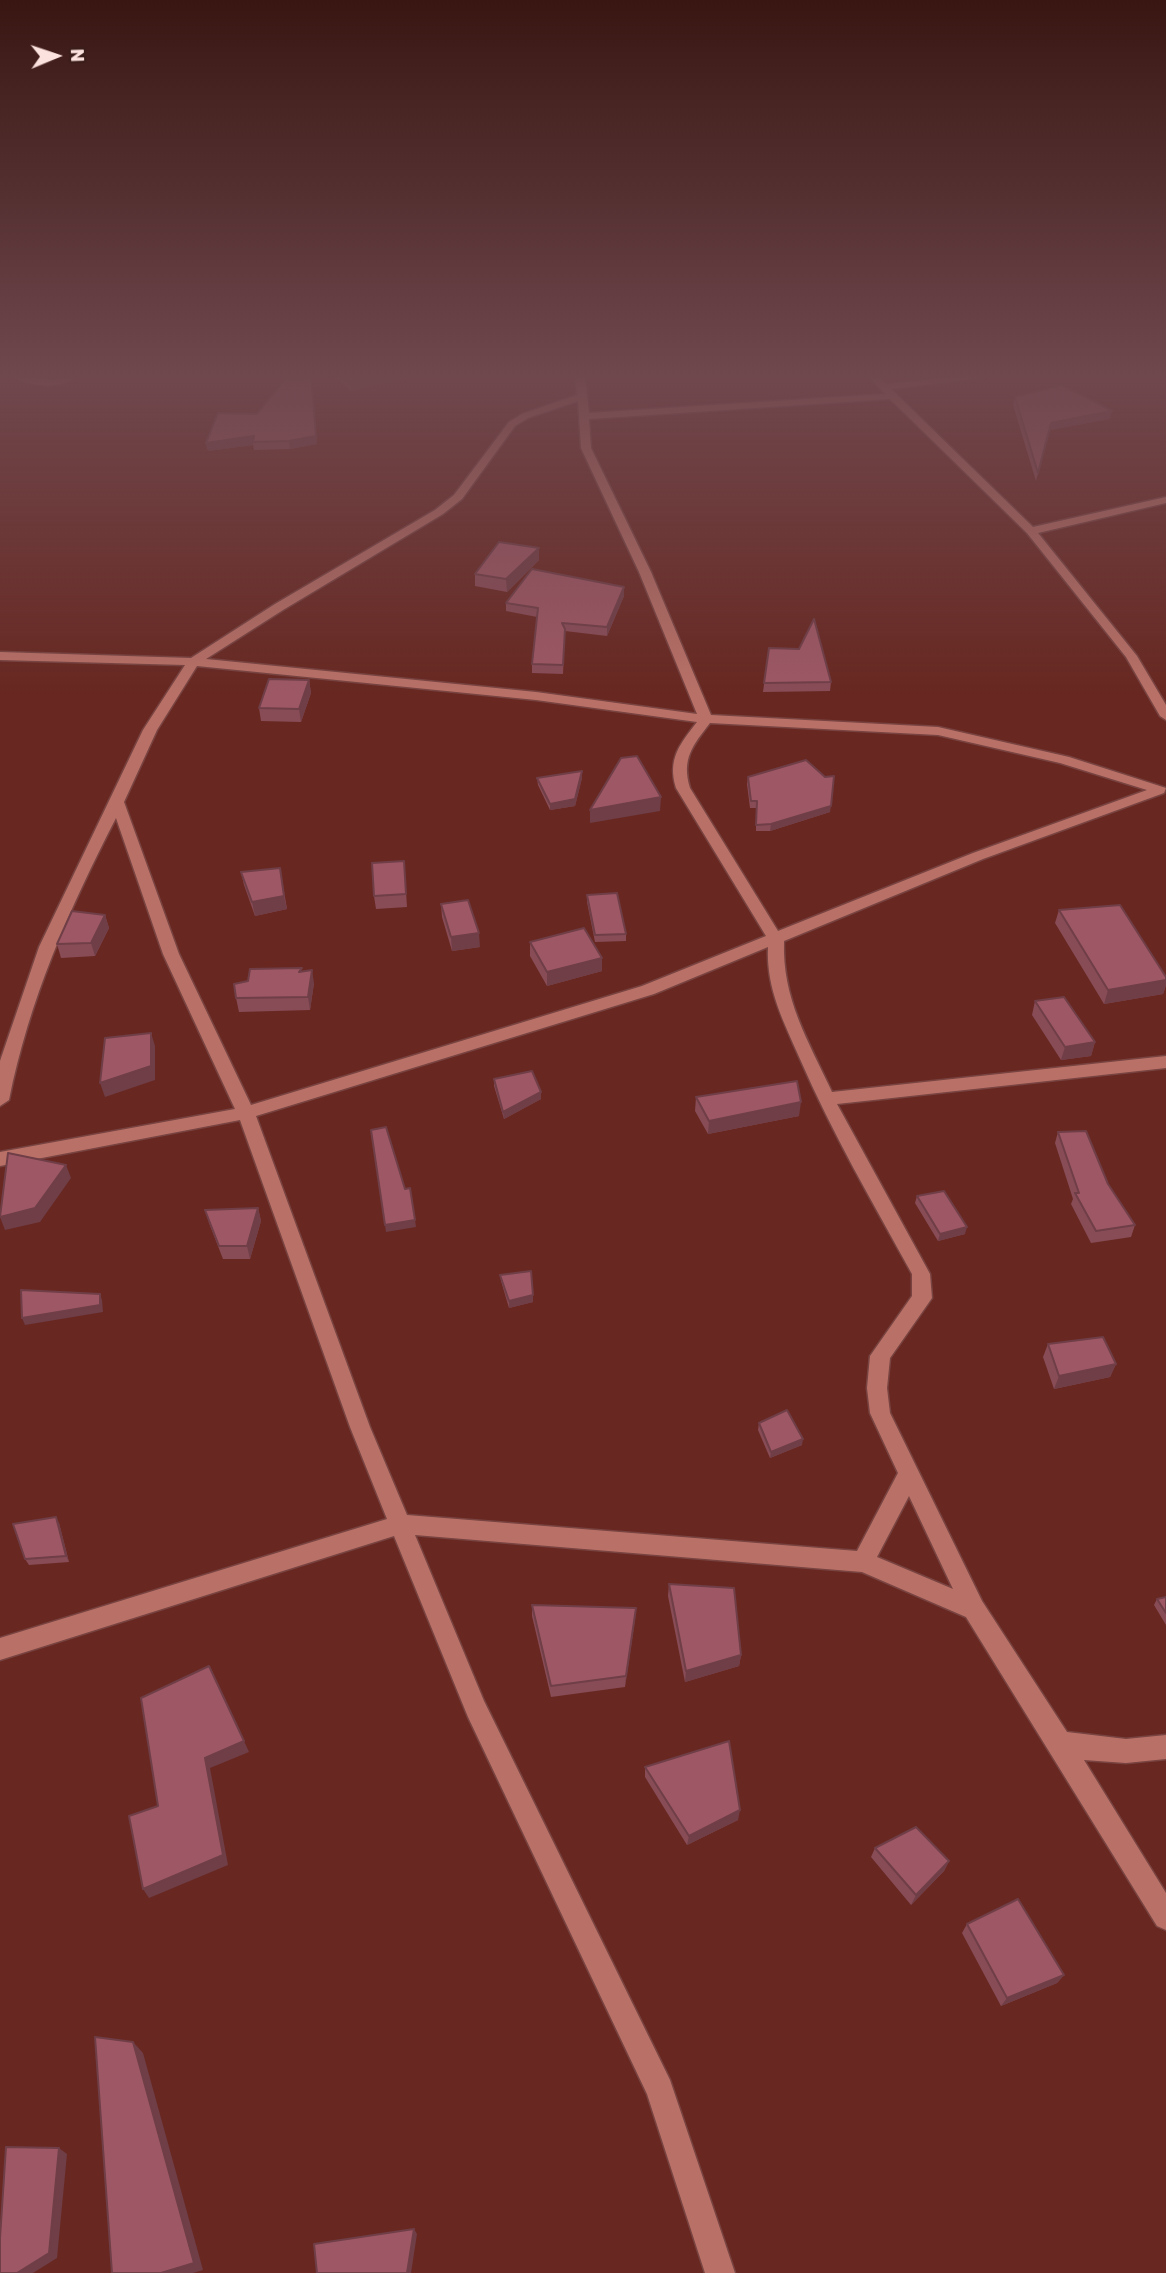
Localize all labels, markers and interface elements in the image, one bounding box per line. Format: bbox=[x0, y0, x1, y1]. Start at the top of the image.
north arrow bbox=[21, 21, 91, 91]
text: N bbox=[66, 48, 89, 62]

